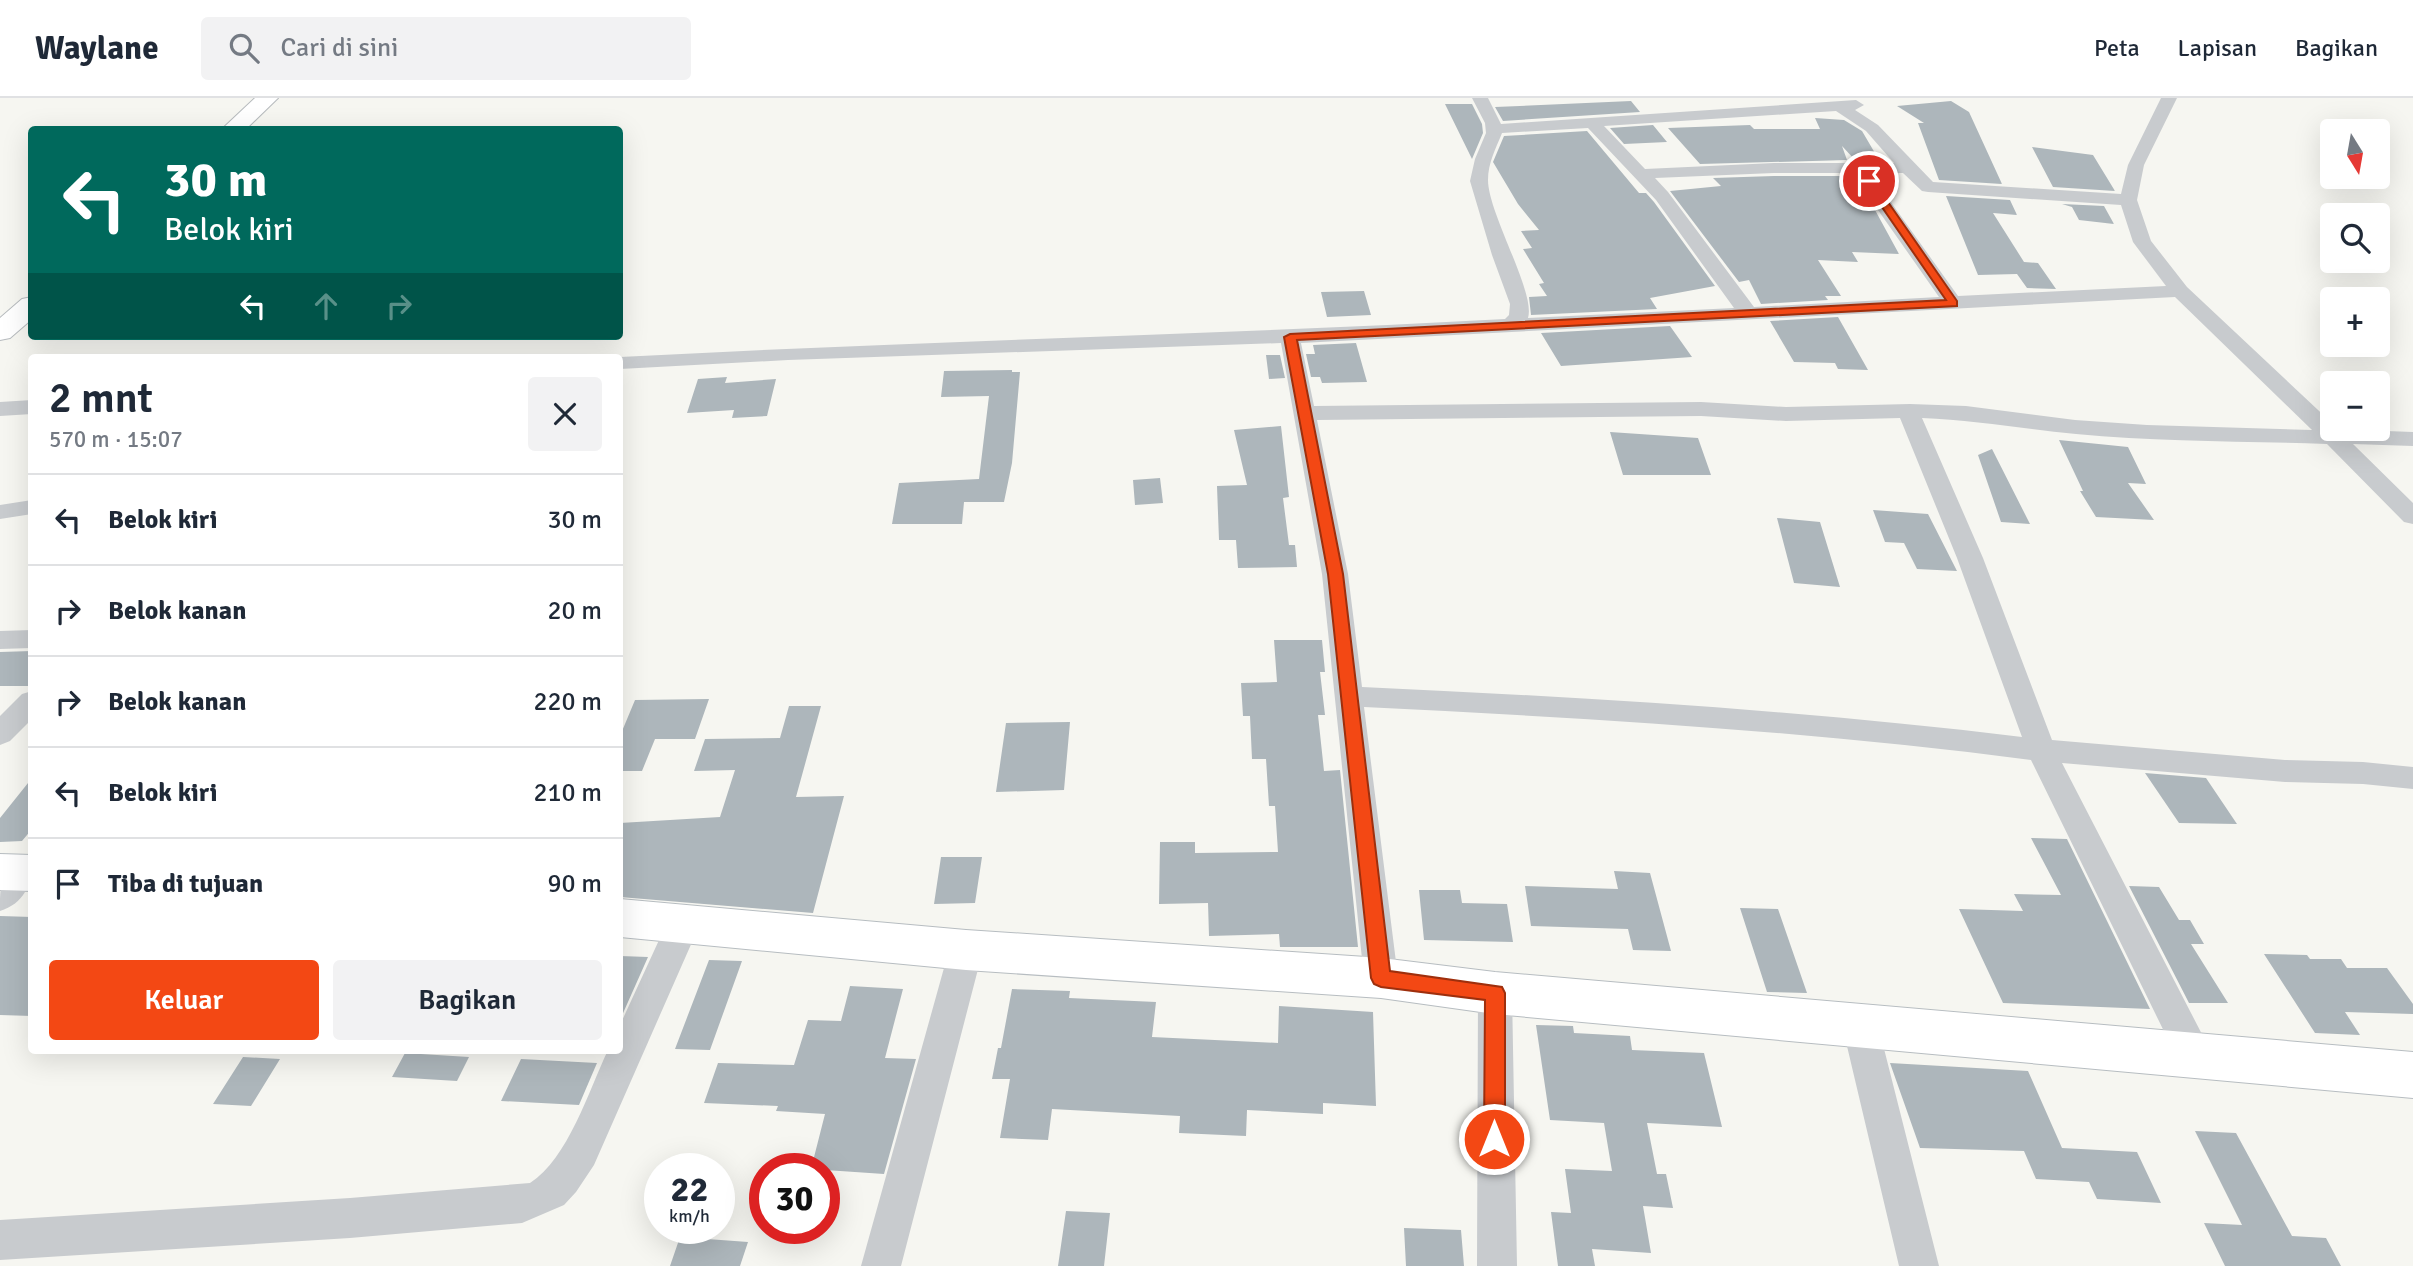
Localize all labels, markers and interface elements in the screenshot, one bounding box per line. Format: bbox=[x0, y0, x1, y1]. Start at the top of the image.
search box bbox=[201, 17, 691, 80]
text: Waylane bbox=[35, 28, 159, 69]
icon: search bbox=[225, 29, 263, 67]
text: Cari di sini bbox=[281, 32, 398, 64]
text: Peta bbox=[2094, 33, 2140, 63]
text: Lapisan bbox=[2178, 33, 2257, 63]
text: Bagikan bbox=[2295, 33, 2378, 63]
north arrow bbox=[2320, 119, 2390, 189]
map controls bbox=[2320, 119, 2390, 441]
text: 30 m bbox=[164, 150, 267, 210]
pin bbox=[1839, 151, 1899, 211]
icon: left bbox=[49, 154, 140, 245]
icon: arrive bbox=[1850, 162, 1888, 200]
button: search bbox=[2320, 203, 2390, 273]
text: Belok kiri bbox=[164, 210, 294, 249]
icon: left bbox=[234, 287, 272, 325]
icon: ahead bbox=[307, 287, 345, 325]
icon: right bbox=[380, 287, 418, 325]
button: + bbox=[2320, 287, 2390, 357]
button: − bbox=[2320, 371, 2390, 441]
text: 2 mnt bbox=[49, 373, 153, 424]
button: close bbox=[528, 377, 602, 451]
text: 570 m · 15:07 bbox=[49, 425, 183, 454]
icon: left bbox=[49, 501, 87, 539]
text: Belok kiri bbox=[108, 504, 217, 536]
text: 30 m bbox=[547, 504, 602, 536]
icon: right bbox=[49, 592, 87, 630]
text: Belok kanan bbox=[108, 595, 246, 627]
text: 20 m bbox=[547, 595, 602, 627]
icon: right bbox=[49, 683, 87, 721]
text: Belok kanan bbox=[108, 686, 246, 718]
text: 220 m bbox=[533, 686, 602, 718]
icon: left bbox=[49, 774, 87, 812]
text: Belok kiri bbox=[108, 777, 217, 809]
text: 210 m bbox=[533, 777, 602, 809]
icon: arrive bbox=[49, 865, 87, 903]
text: Tiba di tujuan bbox=[108, 868, 263, 900]
text: 90 m bbox=[547, 868, 602, 900]
button: Keluar bbox=[49, 960, 319, 1040]
button: Bagikan bbox=[333, 960, 602, 1040]
position arrow bbox=[1457, 1102, 1531, 1176]
speed limit sign: 30 bbox=[749, 1153, 840, 1244]
text: 22 bbox=[671, 1168, 708, 1211]
text: km/h bbox=[669, 1205, 710, 1227]

